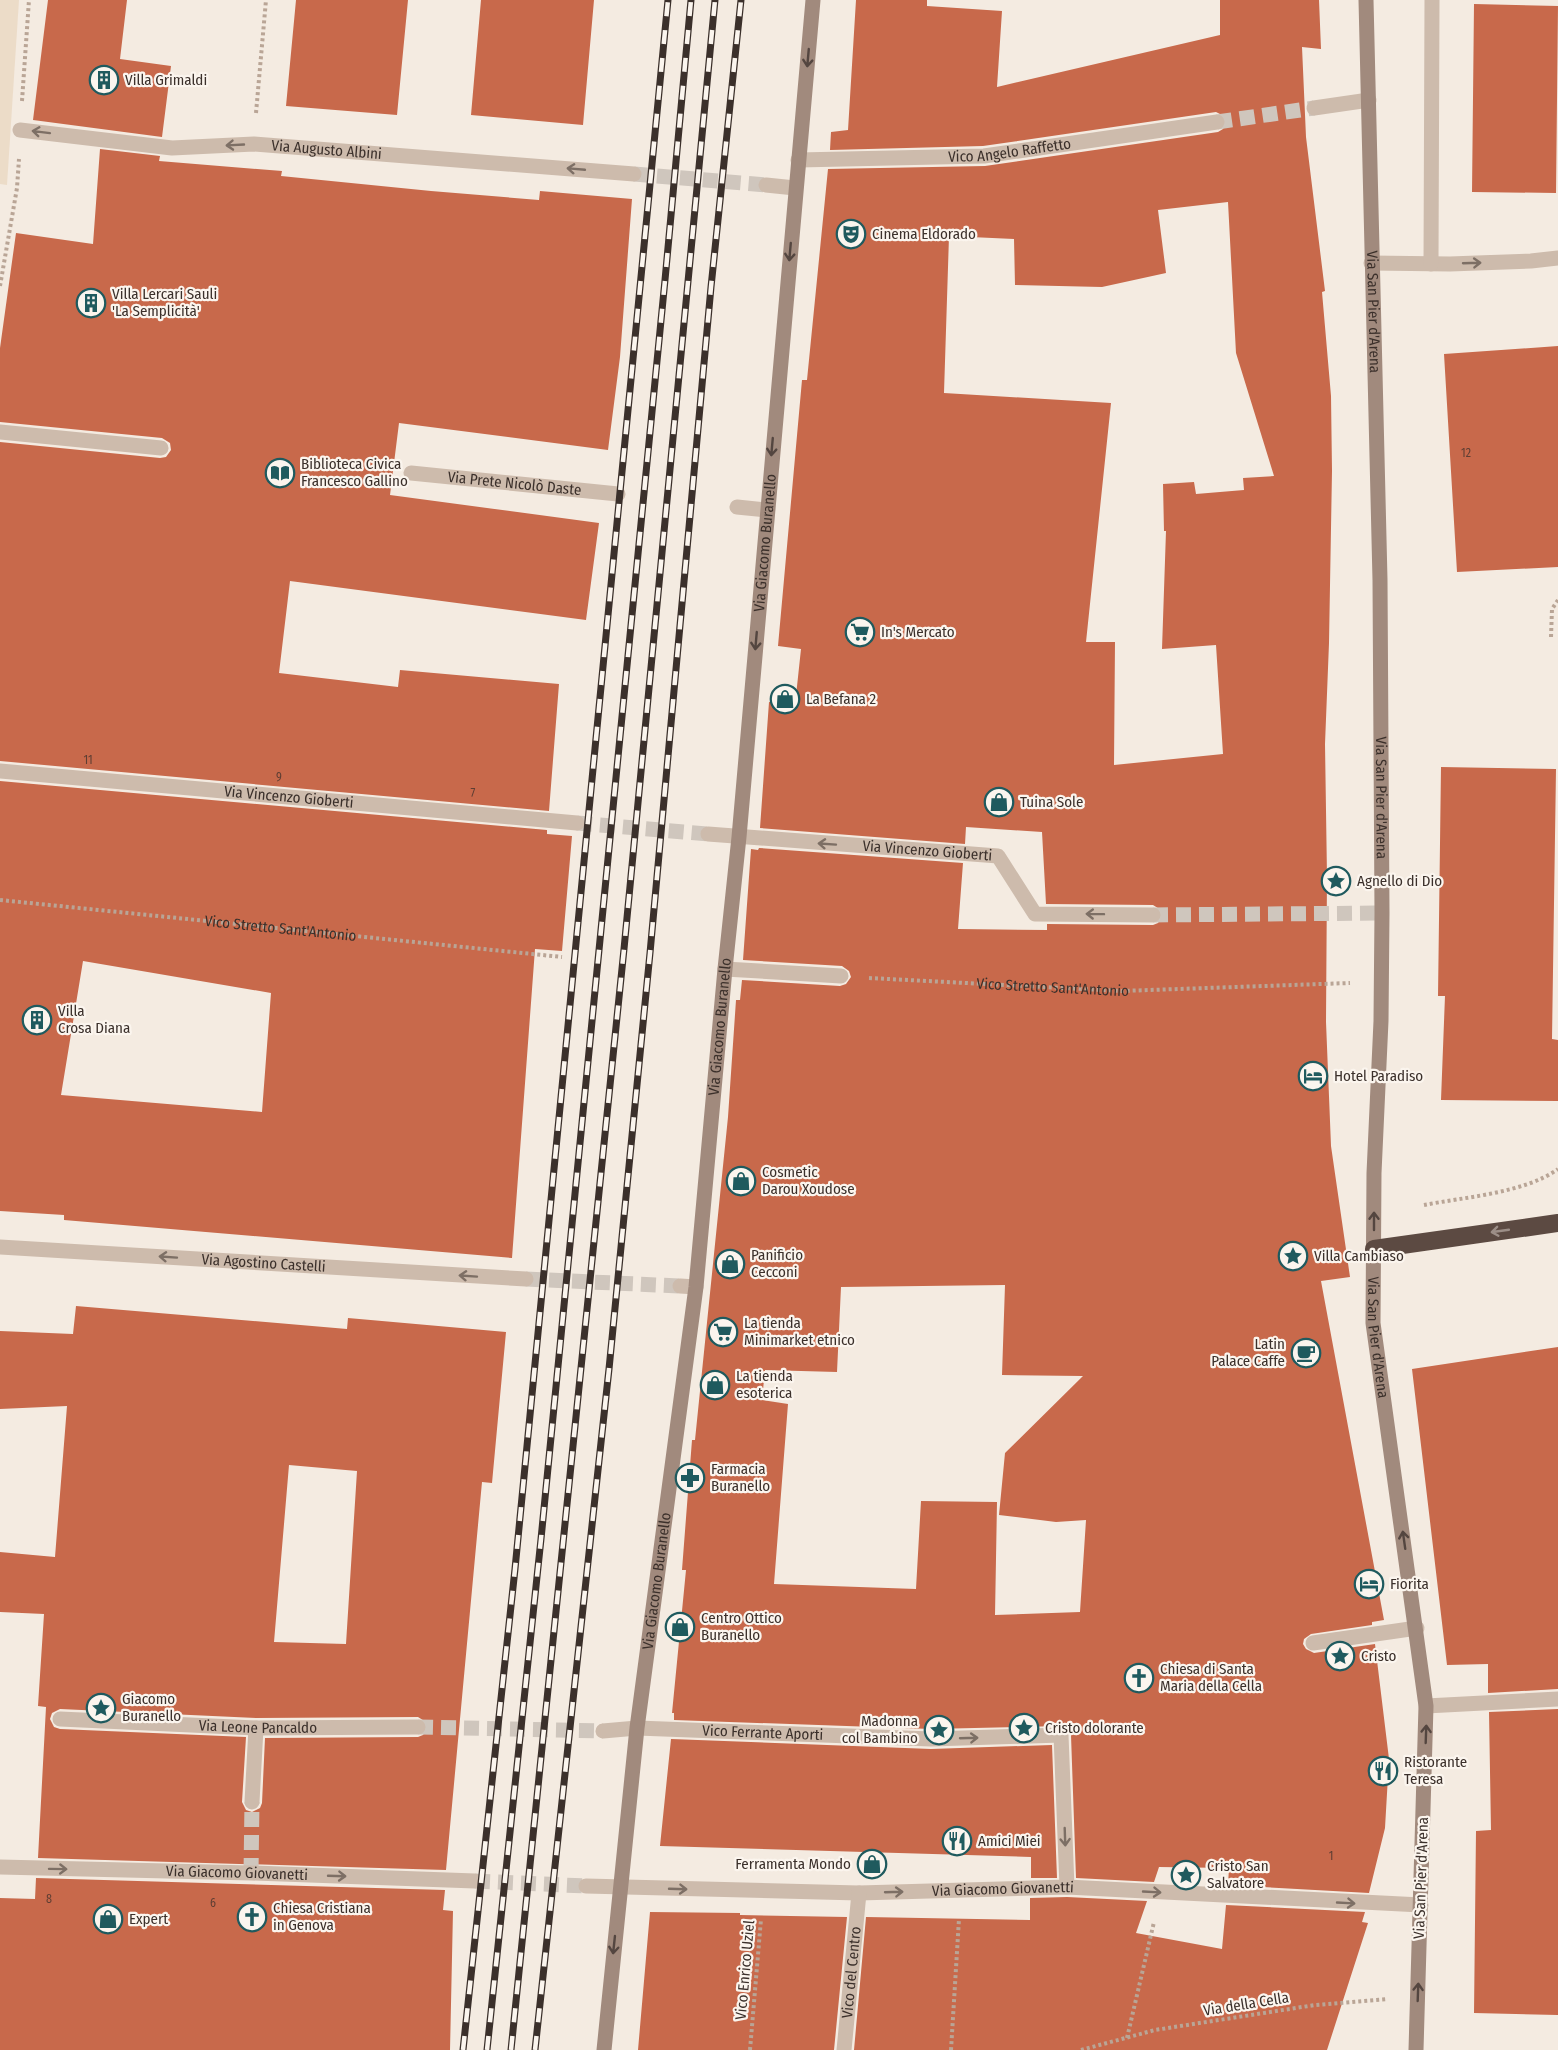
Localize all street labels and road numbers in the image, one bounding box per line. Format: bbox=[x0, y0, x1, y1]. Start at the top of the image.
street label: Vico Angelo Raffetto bbox=[948, 134, 1072, 166]
street label: Via Augusto Albini bbox=[271, 136, 382, 163]
street label: Via San Pier d'Arena bbox=[1363, 250, 1384, 373]
street label: Via Prete Nicolò Daste bbox=[447, 468, 582, 499]
street label: Via Giacomo Buranello bbox=[750, 473, 780, 613]
street label: Via San Pier d'Arena bbox=[1372, 737, 1391, 859]
street label: Via Vincenzo Gioberti bbox=[223, 782, 354, 812]
street label: Via Vincenzo Gioberti bbox=[862, 837, 993, 865]
street label: Vico Stretto Sant'Antonio bbox=[204, 912, 357, 945]
street label: Via Giacomo Buranello bbox=[704, 957, 735, 1096]
street label: Vico Stretto Sant'Antonio bbox=[976, 975, 1129, 1000]
street label: Via Agostino Castelli bbox=[201, 1250, 326, 1276]
street label: Via San Pier d'Arena bbox=[1364, 1276, 1392, 1399]
street label: Via Giacomo Buranello bbox=[639, 1511, 675, 1651]
street label: Via Leone Pancaldo bbox=[198, 1716, 317, 1737]
street label: Vico Ferrante Aporti bbox=[702, 1721, 824, 1744]
street label: Via San Pier d'Arena bbox=[1410, 1817, 1432, 1939]
street label: Via Giacomo Giovanetti bbox=[166, 1862, 308, 1884]
street label: Via Giacomo Giovanetti bbox=[932, 1878, 1074, 1900]
street label: Vico Enrico Uziel bbox=[732, 1919, 758, 2021]
street label: Vico del Centro bbox=[838, 1925, 865, 2019]
street label: Via della Cella bbox=[1202, 1988, 1290, 2020]

